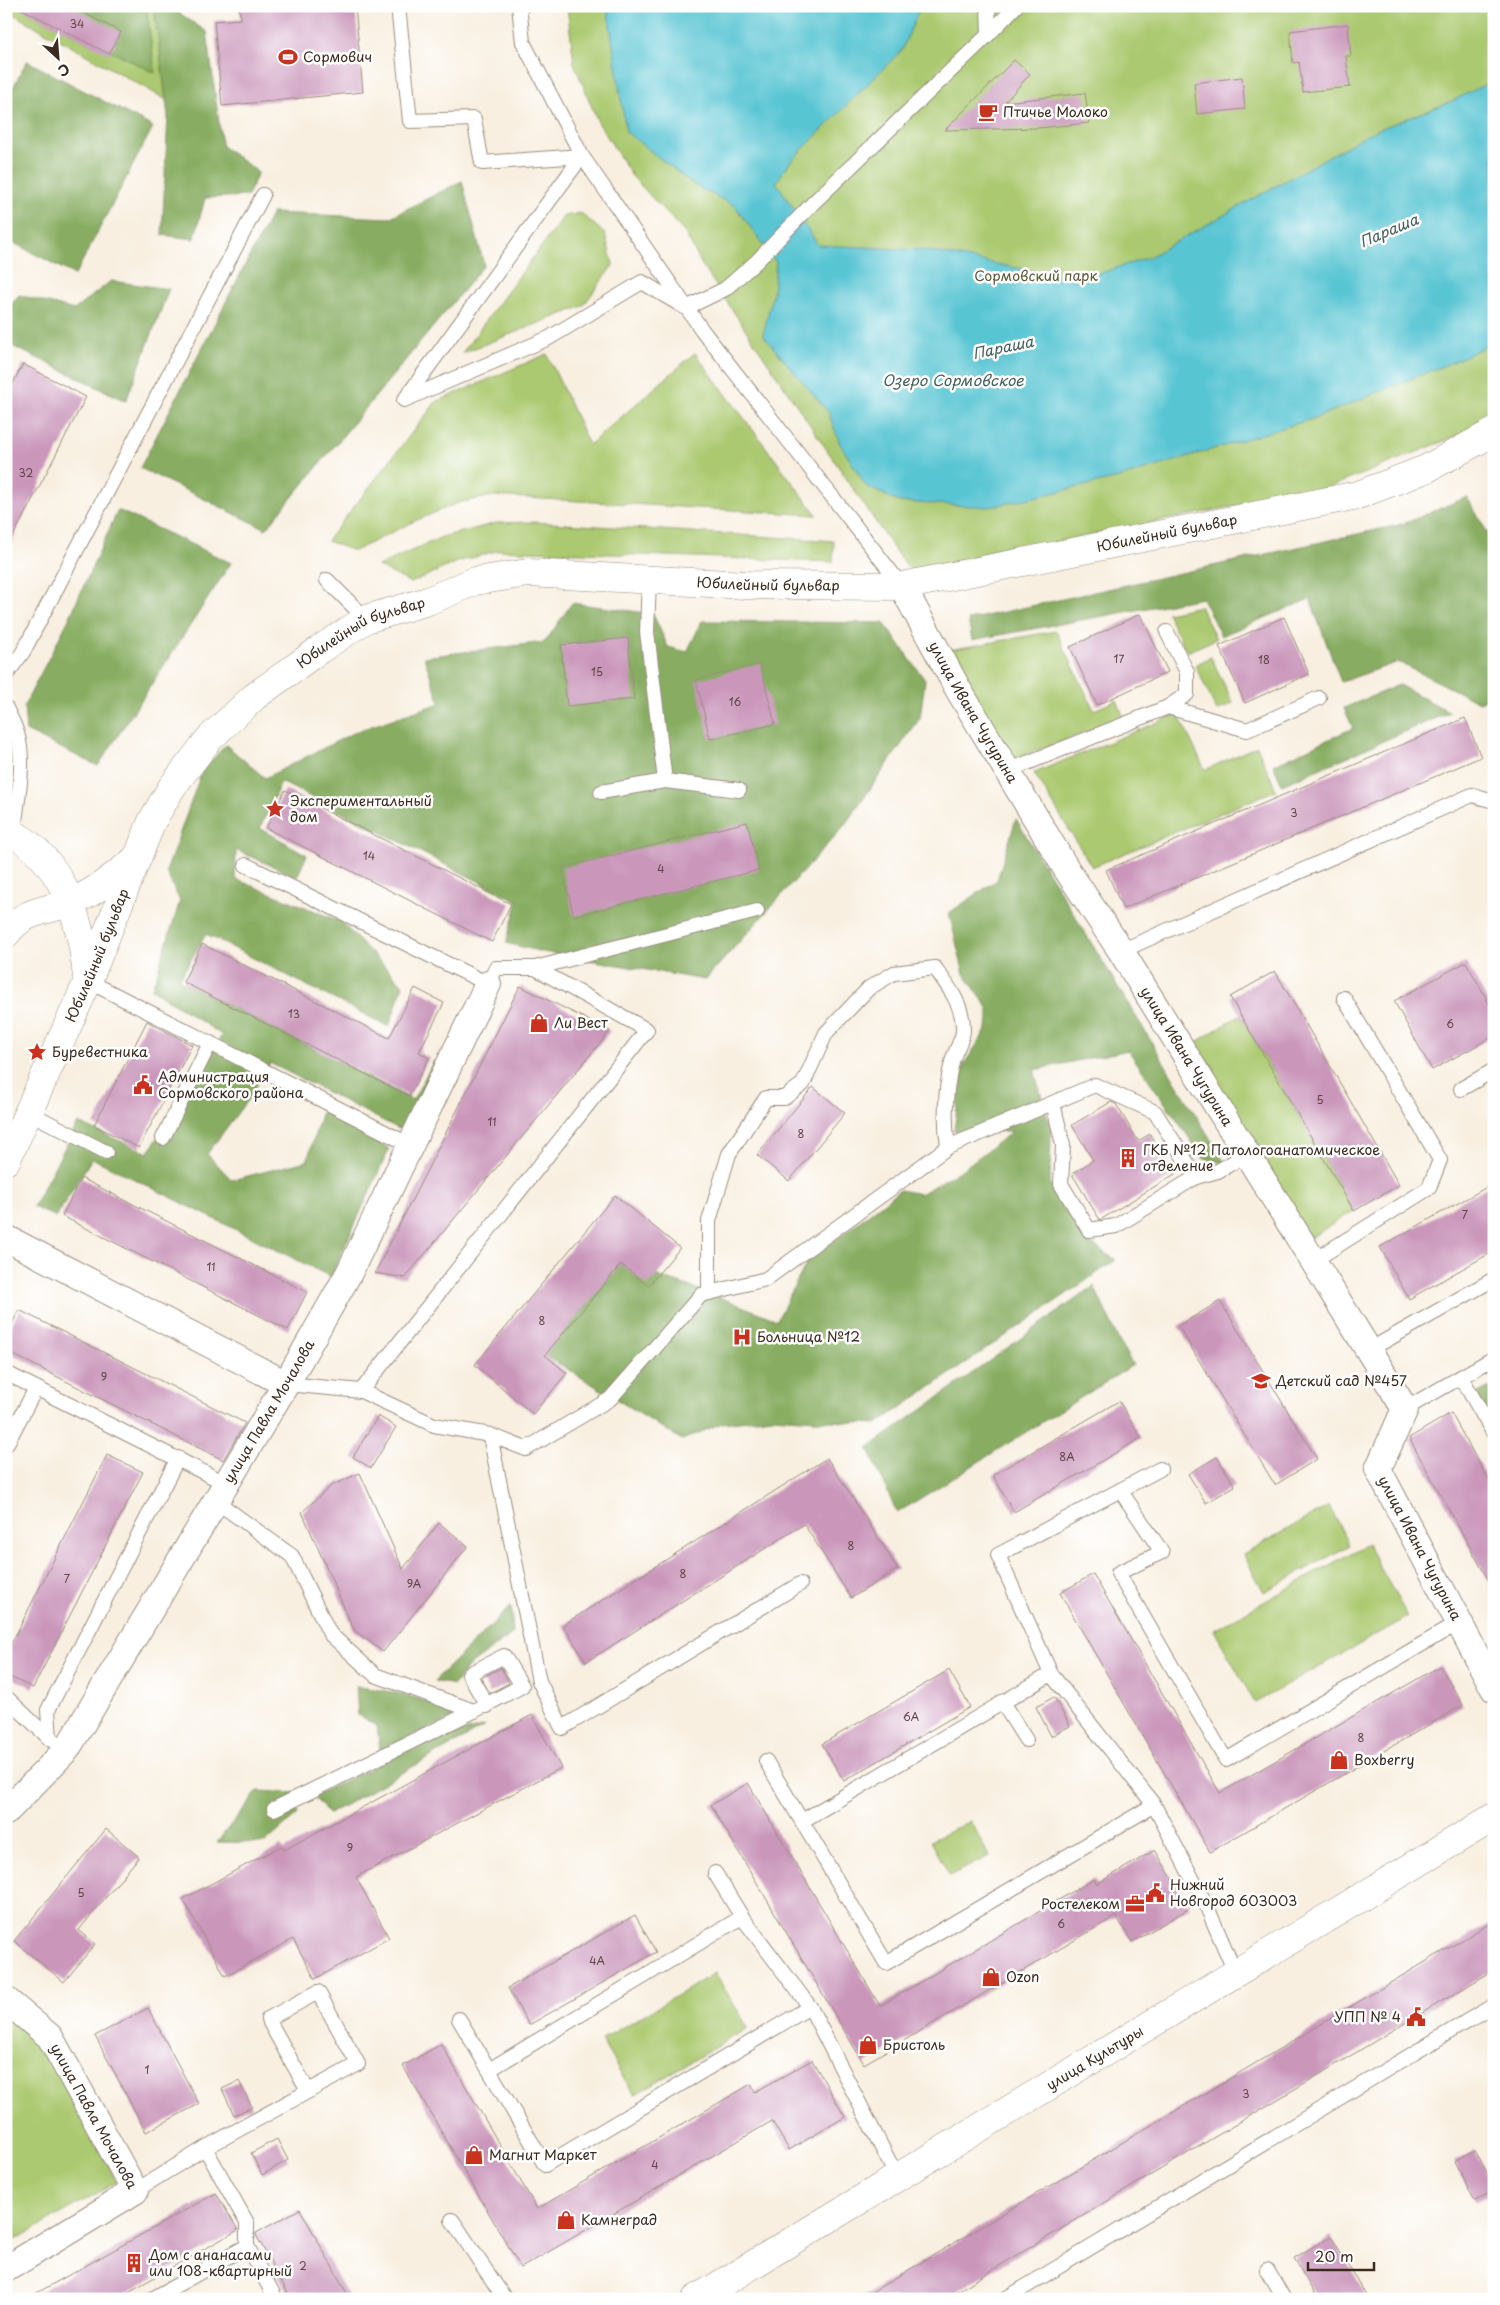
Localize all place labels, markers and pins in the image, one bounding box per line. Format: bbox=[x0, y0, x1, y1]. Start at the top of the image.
sports icon: Сормович bbox=[277, 46, 299, 68]
place label: Сормович bbox=[303, 46, 372, 67]
cafe icon: Птичье Молоко bbox=[977, 101, 999, 123]
place label: Птичье Молоко bbox=[1003, 101, 1108, 122]
place label: Экспериментальный дом bbox=[290, 790, 432, 827]
place icon: Экспериментальный дом bbox=[264, 798, 286, 820]
shop icon: Ли Вест bbox=[528, 1012, 550, 1034]
place label: Ли Вест bbox=[554, 1012, 608, 1033]
place icon: Буревестника bbox=[26, 1041, 48, 1063]
place label: Буревестника bbox=[52, 1041, 148, 1062]
place label: Администрация Сормовского района bbox=[158, 1066, 304, 1103]
public building icon: Администрация Сормовского района bbox=[132, 1074, 154, 1096]
place label: ГКБ №12 Патологоанатомическое отделение bbox=[1143, 1139, 1380, 1176]
building icon: ГКБ №12 Патологоанатомическое отделение bbox=[1117, 1147, 1139, 1169]
hospital icon: Больница №12 bbox=[731, 1326, 753, 1348]
place label: Больница №12 bbox=[757, 1326, 860, 1347]
school or university icon: Детский сад №457 bbox=[1250, 1370, 1272, 1392]
place label: Детский сад №457 bbox=[1275, 1370, 1407, 1391]
shop icon: Boxberry bbox=[1328, 1749, 1350, 1771]
place label: Boxberry bbox=[1354, 1749, 1414, 1770]
place label: Нижний Новгород 603003 bbox=[1170, 1874, 1297, 1911]
public building icon: Нижний Новгород 603003 bbox=[1144, 1882, 1166, 1904]
place label: Ростелеком bbox=[1041, 1893, 1120, 1914]
office icon: Ростелеком bbox=[1124, 1893, 1146, 1915]
shop icon: Ozon bbox=[980, 1966, 1002, 1988]
place label: Ozon bbox=[1006, 1966, 1039, 1987]
place label: УПП № 4 bbox=[1334, 2006, 1401, 2027]
public building icon: УПП № 4 bbox=[1405, 2006, 1427, 2028]
shop icon: Бристоль bbox=[857, 2034, 879, 2056]
place label: Бристоль bbox=[883, 2034, 945, 2055]
shop icon: Магнит Маркет bbox=[463, 2144, 485, 2166]
place label: Магнит Маркет bbox=[489, 2144, 597, 2165]
shop icon: Камнеград bbox=[555, 2209, 577, 2231]
place label: Камнеград bbox=[581, 2209, 657, 2230]
place label: Дом с ананасами или 108-квартирный bbox=[148, 2244, 292, 2281]
building icon: Дом с ананасами или 108-квартирный bbox=[123, 2252, 145, 2274]

